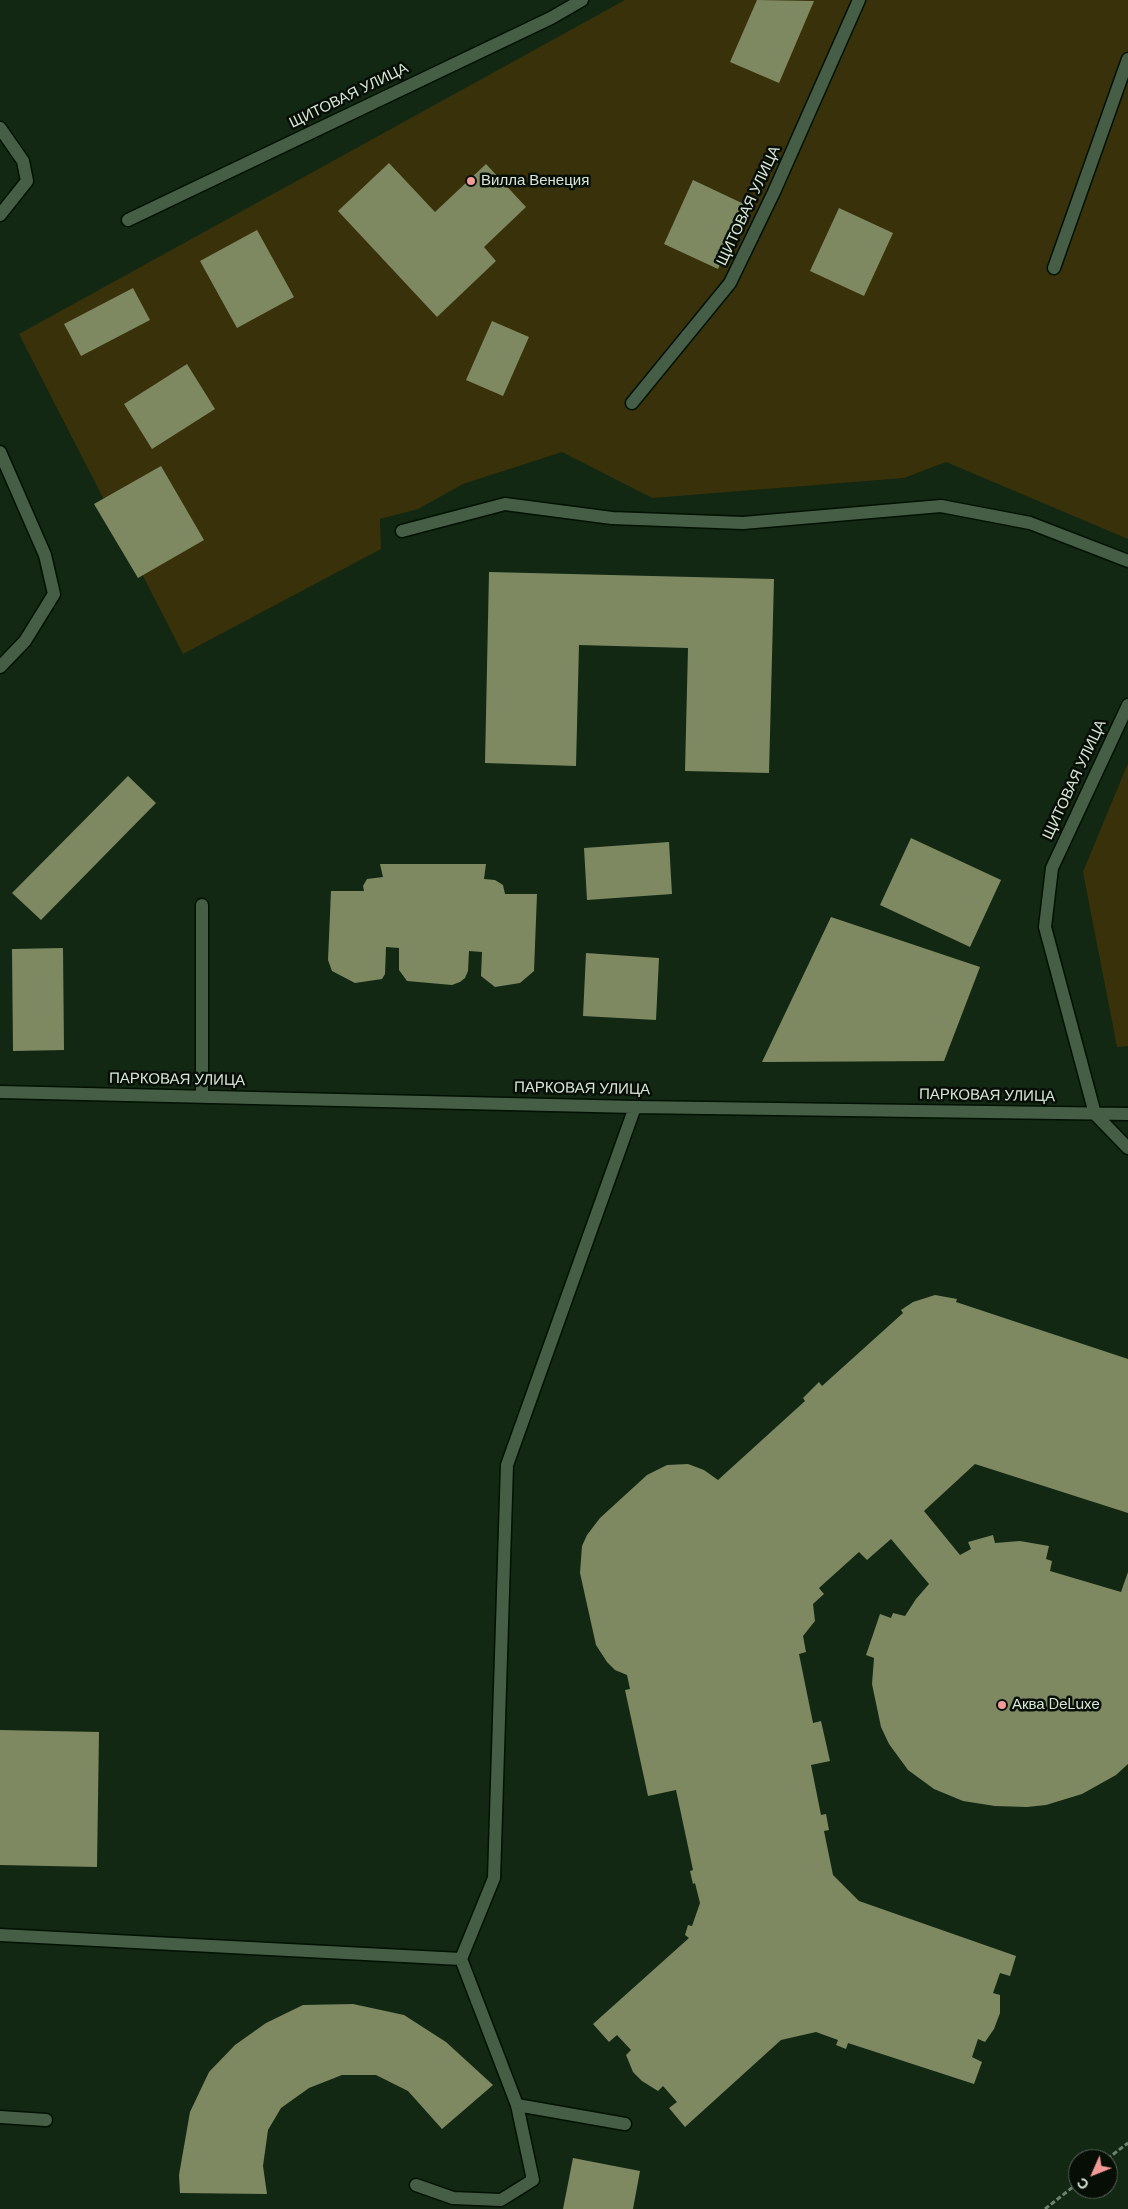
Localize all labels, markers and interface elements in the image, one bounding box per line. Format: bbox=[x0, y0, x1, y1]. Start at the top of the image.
street label: ЩИТОВАЯ УЛИЦА bbox=[287, 59, 411, 133]
street label: ЩИТОВАЯ УЛИЦА bbox=[713, 143, 785, 269]
place label: Вилла Венеция bbox=[481, 172, 589, 190]
marker: Вилла Венеция bbox=[465, 175, 477, 187]
street label: ЩИТОВАЯ УЛИЦА bbox=[1039, 717, 1111, 843]
street label: ПАРКОВАЯ УЛИЦА bbox=[109, 1070, 245, 1090]
street label: ПАРКОВАЯ УЛИЦА bbox=[514, 1079, 650, 1099]
street label: ПАРКОВАЯ УЛИЦА bbox=[919, 1086, 1055, 1106]
place label: Аква DeLuxe bbox=[1012, 1696, 1100, 1714]
marker: Аква DeLuxe bbox=[996, 1699, 1008, 1711]
north arrow bbox=[1068, 2149, 1118, 2199]
text: С bbox=[1073, 2174, 1093, 2194]

